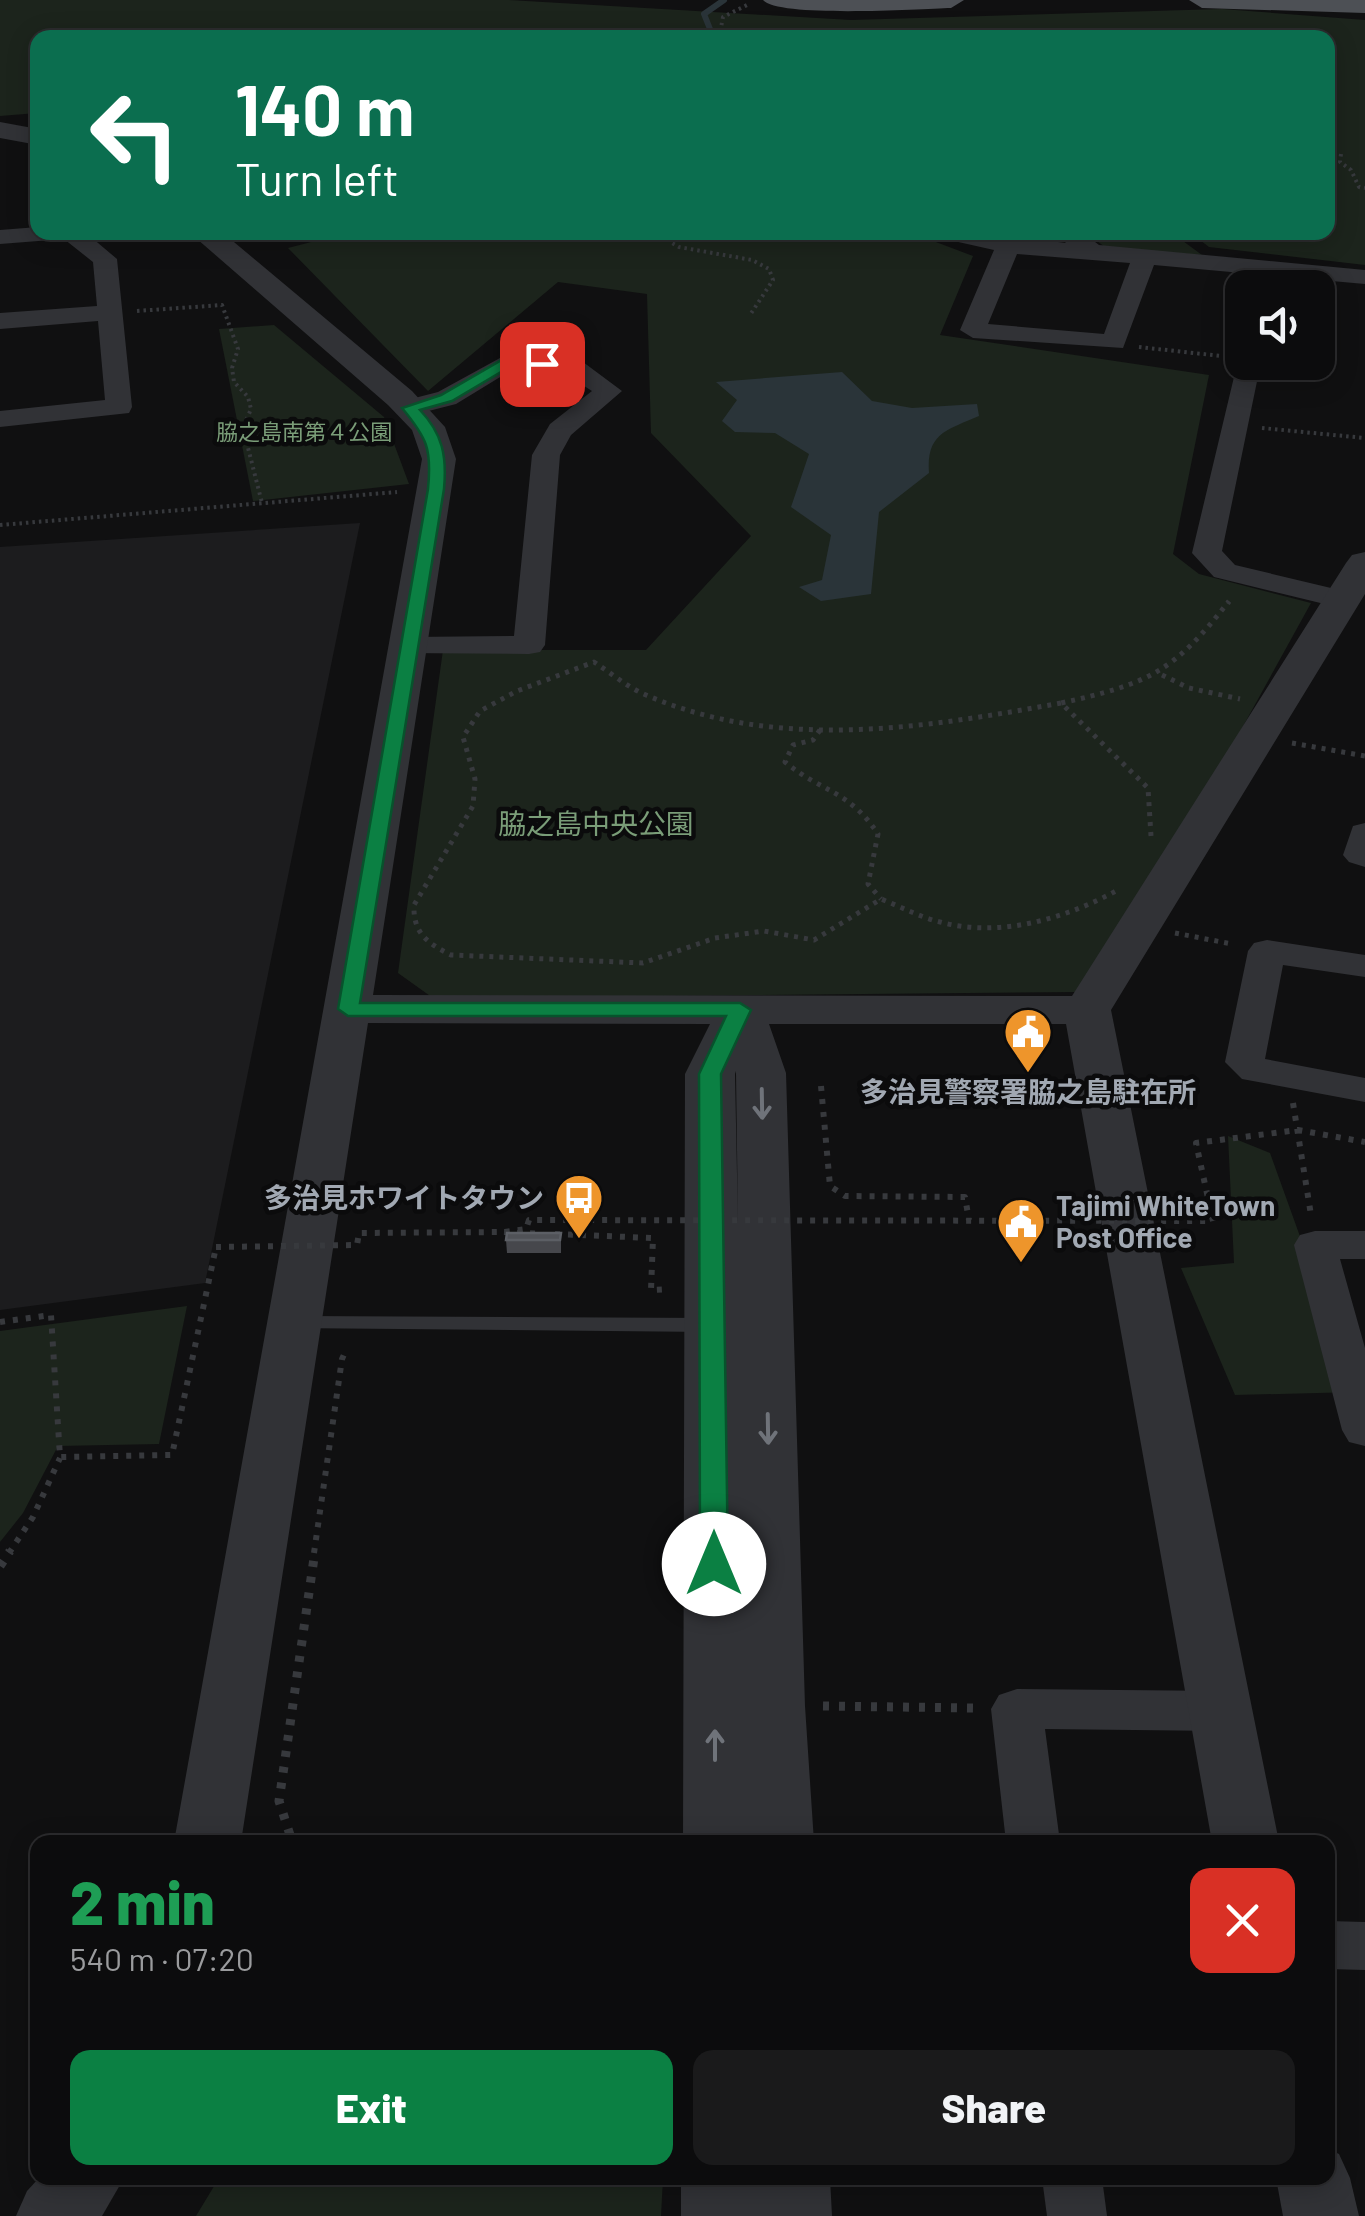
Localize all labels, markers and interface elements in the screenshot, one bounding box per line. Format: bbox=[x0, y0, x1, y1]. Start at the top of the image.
text: 140 m bbox=[235, 66, 414, 150]
icon: left bbox=[70, 70, 200, 200]
text: Turn left bbox=[235, 151, 399, 205]
map controls bbox=[1225, 270, 1335, 380]
button: sound bbox=[1225, 270, 1335, 380]
pin bbox=[500, 322, 585, 407]
icon: arrive bbox=[515, 337, 570, 392]
park label: 脇之島南第４公園 bbox=[216, 418, 392, 444]
park label: 脇之島中央公園 bbox=[498, 806, 694, 840]
public building icon: 多治見警察署脇之島駐在所 bbox=[1002, 1006, 1054, 1074]
place label: 多治見警察署脇之島駐在所 bbox=[860, 1074, 1196, 1108]
one-way arrow bbox=[752, 1087, 771, 1119]
bus stop icon: 多治見ホワイトタウン bbox=[553, 1172, 605, 1240]
place label: 多治見ホワイトタウン bbox=[264, 1180, 544, 1214]
place label: Tajimi WhiteTown Post Office bbox=[1056, 1188, 1275, 1254]
public building icon: Tajimi WhiteTown Post Office bbox=[995, 1196, 1047, 1264]
one-way arrow bbox=[758, 1412, 777, 1444]
position arrow bbox=[662, 1512, 766, 1616]
one-way arrow bbox=[706, 1730, 724, 1762]
text: 2 min bbox=[70, 1865, 215, 1937]
button: close bbox=[1190, 1868, 1295, 1973]
text: 540 m · 07:20 bbox=[70, 1939, 254, 1977]
button: Exit bbox=[70, 2050, 673, 2165]
button: Share bbox=[693, 2050, 1295, 2165]

